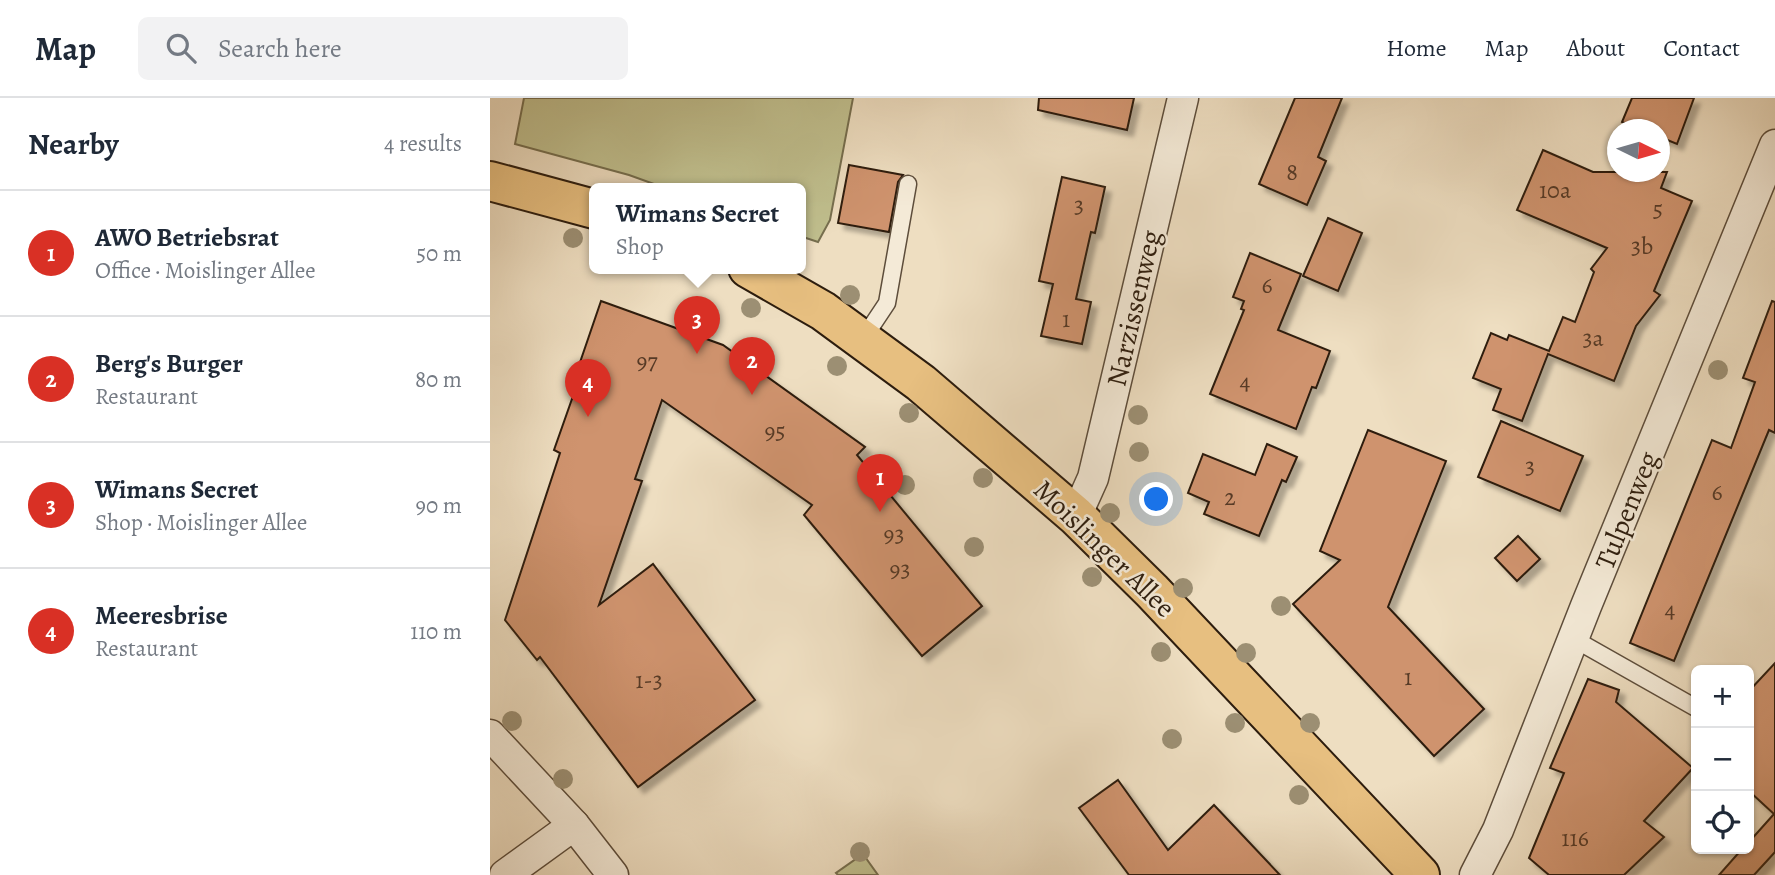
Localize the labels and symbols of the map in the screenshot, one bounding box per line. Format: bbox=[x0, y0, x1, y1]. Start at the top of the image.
north arrow bbox=[1607, 119, 1670, 182]
house number: 8 bbox=[1286, 156, 1298, 188]
house number: 10a bbox=[1539, 174, 1572, 206]
house number: 3 bbox=[1074, 189, 1084, 221]
house number: 5 bbox=[1653, 193, 1663, 225]
street label: Narzissenweg bbox=[1098, 226, 1170, 390]
house number: 3b bbox=[1631, 230, 1653, 262]
house number: 6 bbox=[1261, 269, 1273, 301]
pin: 3 bbox=[674, 296, 720, 354]
house number: 1 bbox=[1062, 303, 1070, 335]
house number: 3a bbox=[1582, 322, 1604, 354]
pin: 2 bbox=[729, 337, 775, 395]
house number: 97 bbox=[637, 345, 658, 377]
pin: 4 bbox=[565, 359, 611, 417]
house number: 4 bbox=[1240, 365, 1251, 397]
house number: 95 bbox=[764, 415, 786, 447]
street label: Tulpenweg bbox=[1586, 446, 1668, 575]
house number: 3 bbox=[1525, 450, 1535, 482]
pin: 1 bbox=[857, 454, 903, 512]
street label: Moislinger Allee bbox=[1025, 471, 1184, 626]
house number: 6 bbox=[1711, 476, 1723, 508]
house number: 2 bbox=[1224, 481, 1236, 513]
your location bbox=[1139, 482, 1173, 516]
house number: 93 bbox=[884, 518, 904, 550]
house number: 93 bbox=[890, 553, 910, 585]
house number: 4 bbox=[1665, 593, 1676, 625]
house number: 1 bbox=[1404, 661, 1412, 693]
house number: 1-3 bbox=[635, 664, 663, 696]
house number: 116 bbox=[1561, 822, 1589, 854]

